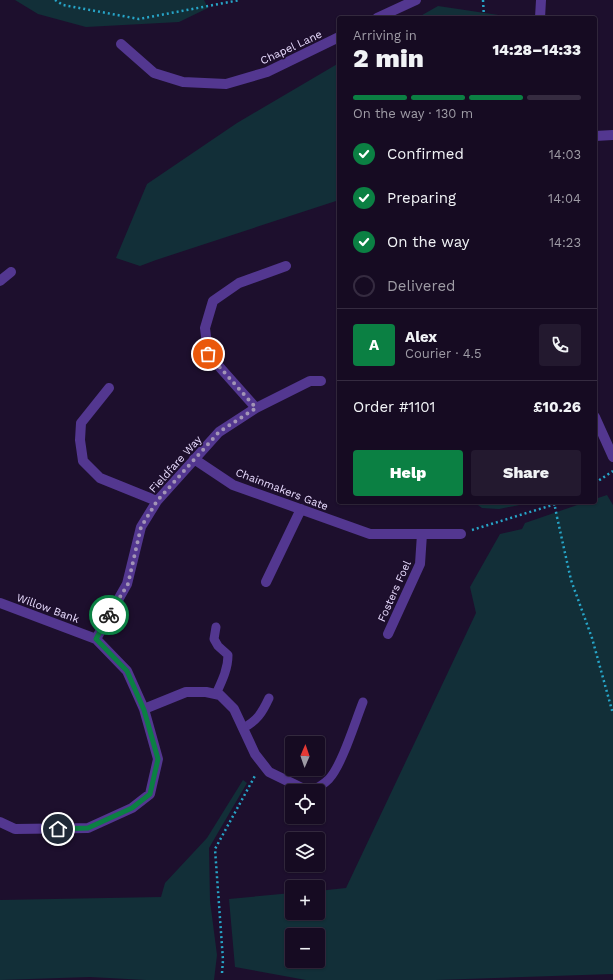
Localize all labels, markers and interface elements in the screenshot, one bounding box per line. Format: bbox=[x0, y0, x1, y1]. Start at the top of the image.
street label: Chapel Lane bbox=[258, 28, 324, 67]
text: Arriving in bbox=[353, 28, 417, 43]
text: 14:28–14:33 bbox=[492, 41, 581, 59]
text: 2 min bbox=[353, 43, 424, 73]
text: On the way · 130 m bbox=[353, 106, 473, 121]
icon: check bbox=[353, 143, 375, 165]
text: Confirmed bbox=[387, 145, 464, 163]
text: 14:03 bbox=[549, 147, 581, 162]
icon: check bbox=[353, 187, 375, 209]
text: Preparing bbox=[387, 189, 456, 207]
text: 14:04 bbox=[548, 191, 581, 206]
icon: check bbox=[353, 231, 375, 253]
text: On the way bbox=[387, 233, 469, 251]
text: 14:23 bbox=[549, 235, 581, 250]
text: Delivered bbox=[387, 277, 455, 295]
button: phone bbox=[539, 324, 581, 366]
text: Alex bbox=[405, 328, 437, 346]
text: A bbox=[369, 336, 379, 354]
pin bbox=[191, 337, 225, 371]
icon: bag bbox=[197, 343, 219, 365]
text: Courier · 4.5 bbox=[405, 346, 482, 361]
text: Order #1101 bbox=[353, 398, 435, 416]
text: £10.26 bbox=[533, 398, 581, 416]
street label: Fieldfare Way bbox=[146, 433, 205, 496]
button: Help bbox=[353, 450, 463, 496]
button: Share bbox=[471, 450, 581, 496]
street label: Chainmakers Gate bbox=[234, 466, 330, 513]
street label: Fosters Foel bbox=[375, 558, 414, 624]
street label: Willow Bank bbox=[15, 591, 81, 626]
courier bbox=[89, 595, 129, 635]
icon: bike bbox=[98, 604, 120, 626]
north arrow bbox=[285, 736, 325, 776]
map controls bbox=[285, 736, 325, 968]
button: locate bbox=[285, 784, 325, 824]
pin bbox=[41, 812, 75, 846]
icon: home bbox=[47, 818, 69, 840]
button: layers bbox=[285, 832, 325, 872]
button: + bbox=[285, 880, 325, 920]
button: − bbox=[285, 928, 325, 968]

